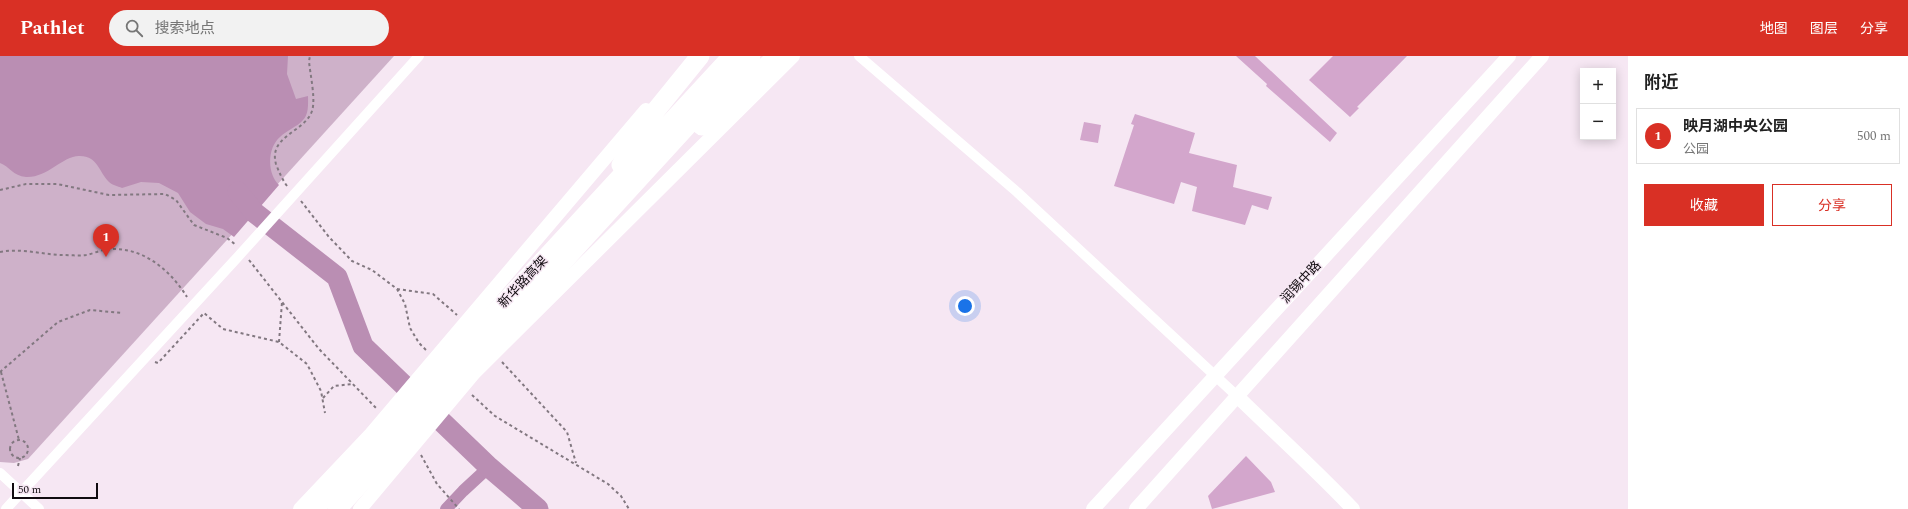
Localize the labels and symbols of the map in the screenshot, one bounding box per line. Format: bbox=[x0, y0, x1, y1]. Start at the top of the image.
pin: 1 bbox=[93, 224, 119, 257]
street label: 新华路高架 bbox=[494, 251, 552, 313]
street label: 润锡中路 bbox=[1276, 256, 1326, 308]
your location bbox=[955, 296, 975, 316]
scale bar bbox=[12, 481, 98, 500]

